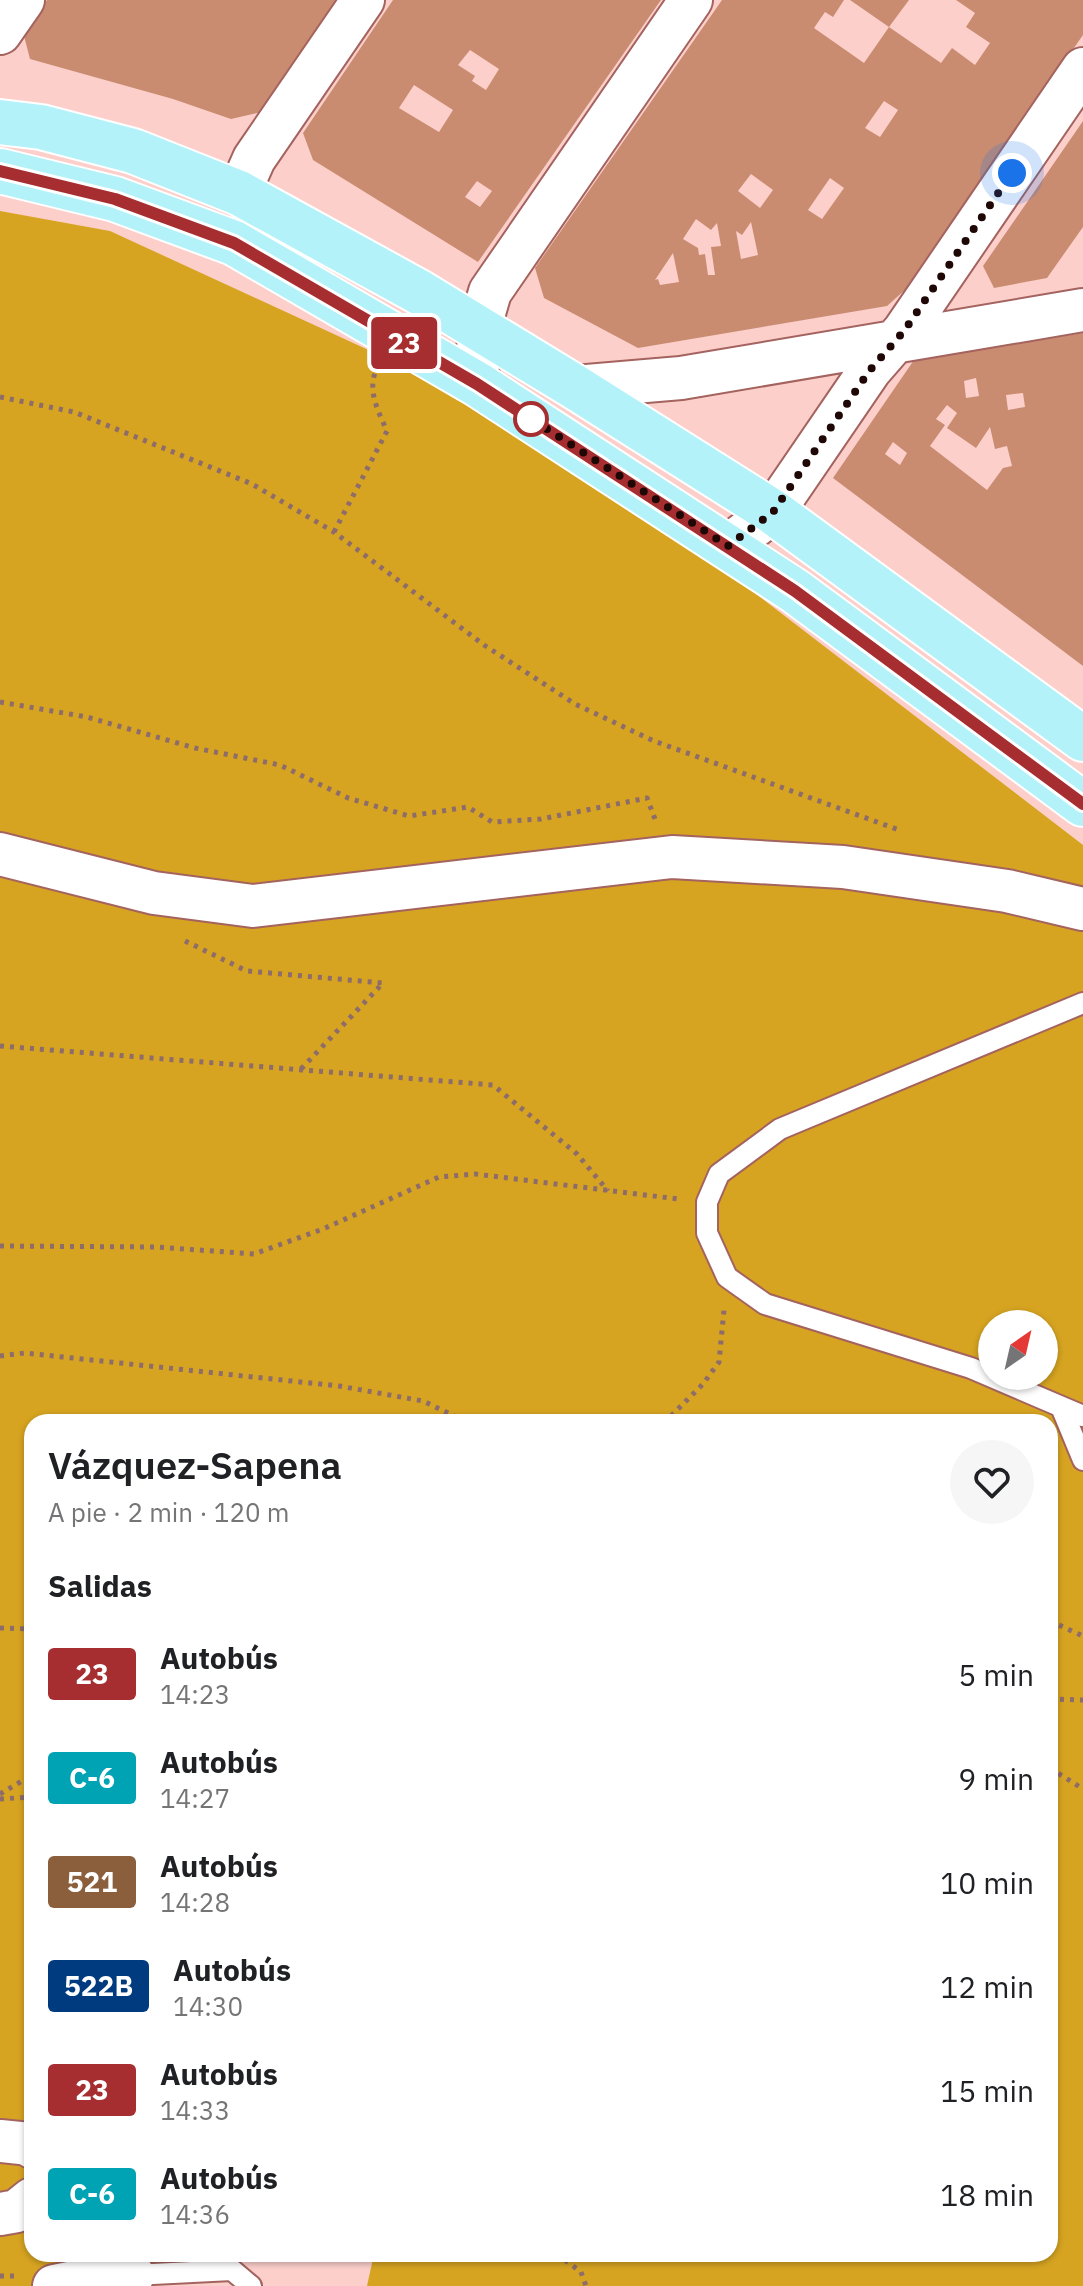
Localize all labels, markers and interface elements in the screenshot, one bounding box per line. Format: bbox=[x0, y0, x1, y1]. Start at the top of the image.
your location bbox=[992, 153, 1032, 193]
line badge: 23 bbox=[368, 317, 440, 369]
text: 23 bbox=[387, 324, 421, 361]
unlabelled marker bbox=[514, 402, 548, 436]
north arrow bbox=[978, 1310, 1058, 1390]
map controls bbox=[978, 1310, 1058, 1390]
text: Vázquez-Sapena bbox=[48, 1440, 342, 1489]
button: heart bbox=[950, 1440, 1034, 1524]
text: A pie · 2 min · 120 m bbox=[48, 1495, 290, 1529]
text: Salidas bbox=[48, 1566, 152, 1605]
text: Autobús bbox=[160, 1638, 278, 1677]
text: 23 bbox=[75, 1655, 109, 1692]
text: 5 min bbox=[958, 1655, 1034, 1694]
text: 14:23 bbox=[160, 1677, 230, 1711]
text: Autobús bbox=[160, 1742, 278, 1781]
text: C-6 bbox=[69, 1759, 115, 1796]
text: 9 min bbox=[958, 1759, 1034, 1798]
text: 14:27 bbox=[160, 1781, 230, 1815]
text: Autobús bbox=[160, 1846, 278, 1885]
text: 521 bbox=[67, 1863, 117, 1900]
text: 10 min bbox=[940, 1863, 1034, 1902]
text: 14:28 bbox=[160, 1885, 230, 1919]
text: Autobús bbox=[173, 1950, 291, 1989]
text: 522B bbox=[64, 1967, 133, 2004]
text: 12 min bbox=[940, 1967, 1034, 2006]
text: 14:30 bbox=[173, 1989, 243, 2023]
text: Autobús bbox=[160, 2054, 278, 2093]
text: 23 bbox=[75, 2071, 109, 2108]
text: 15 min bbox=[940, 2071, 1034, 2110]
text: 14:33 bbox=[160, 2093, 230, 2127]
text: Autobús bbox=[160, 2158, 278, 2197]
text: C-6 bbox=[69, 2175, 115, 2212]
text: 18 min bbox=[940, 2175, 1034, 2214]
text: 14:36 bbox=[160, 2197, 230, 2231]

